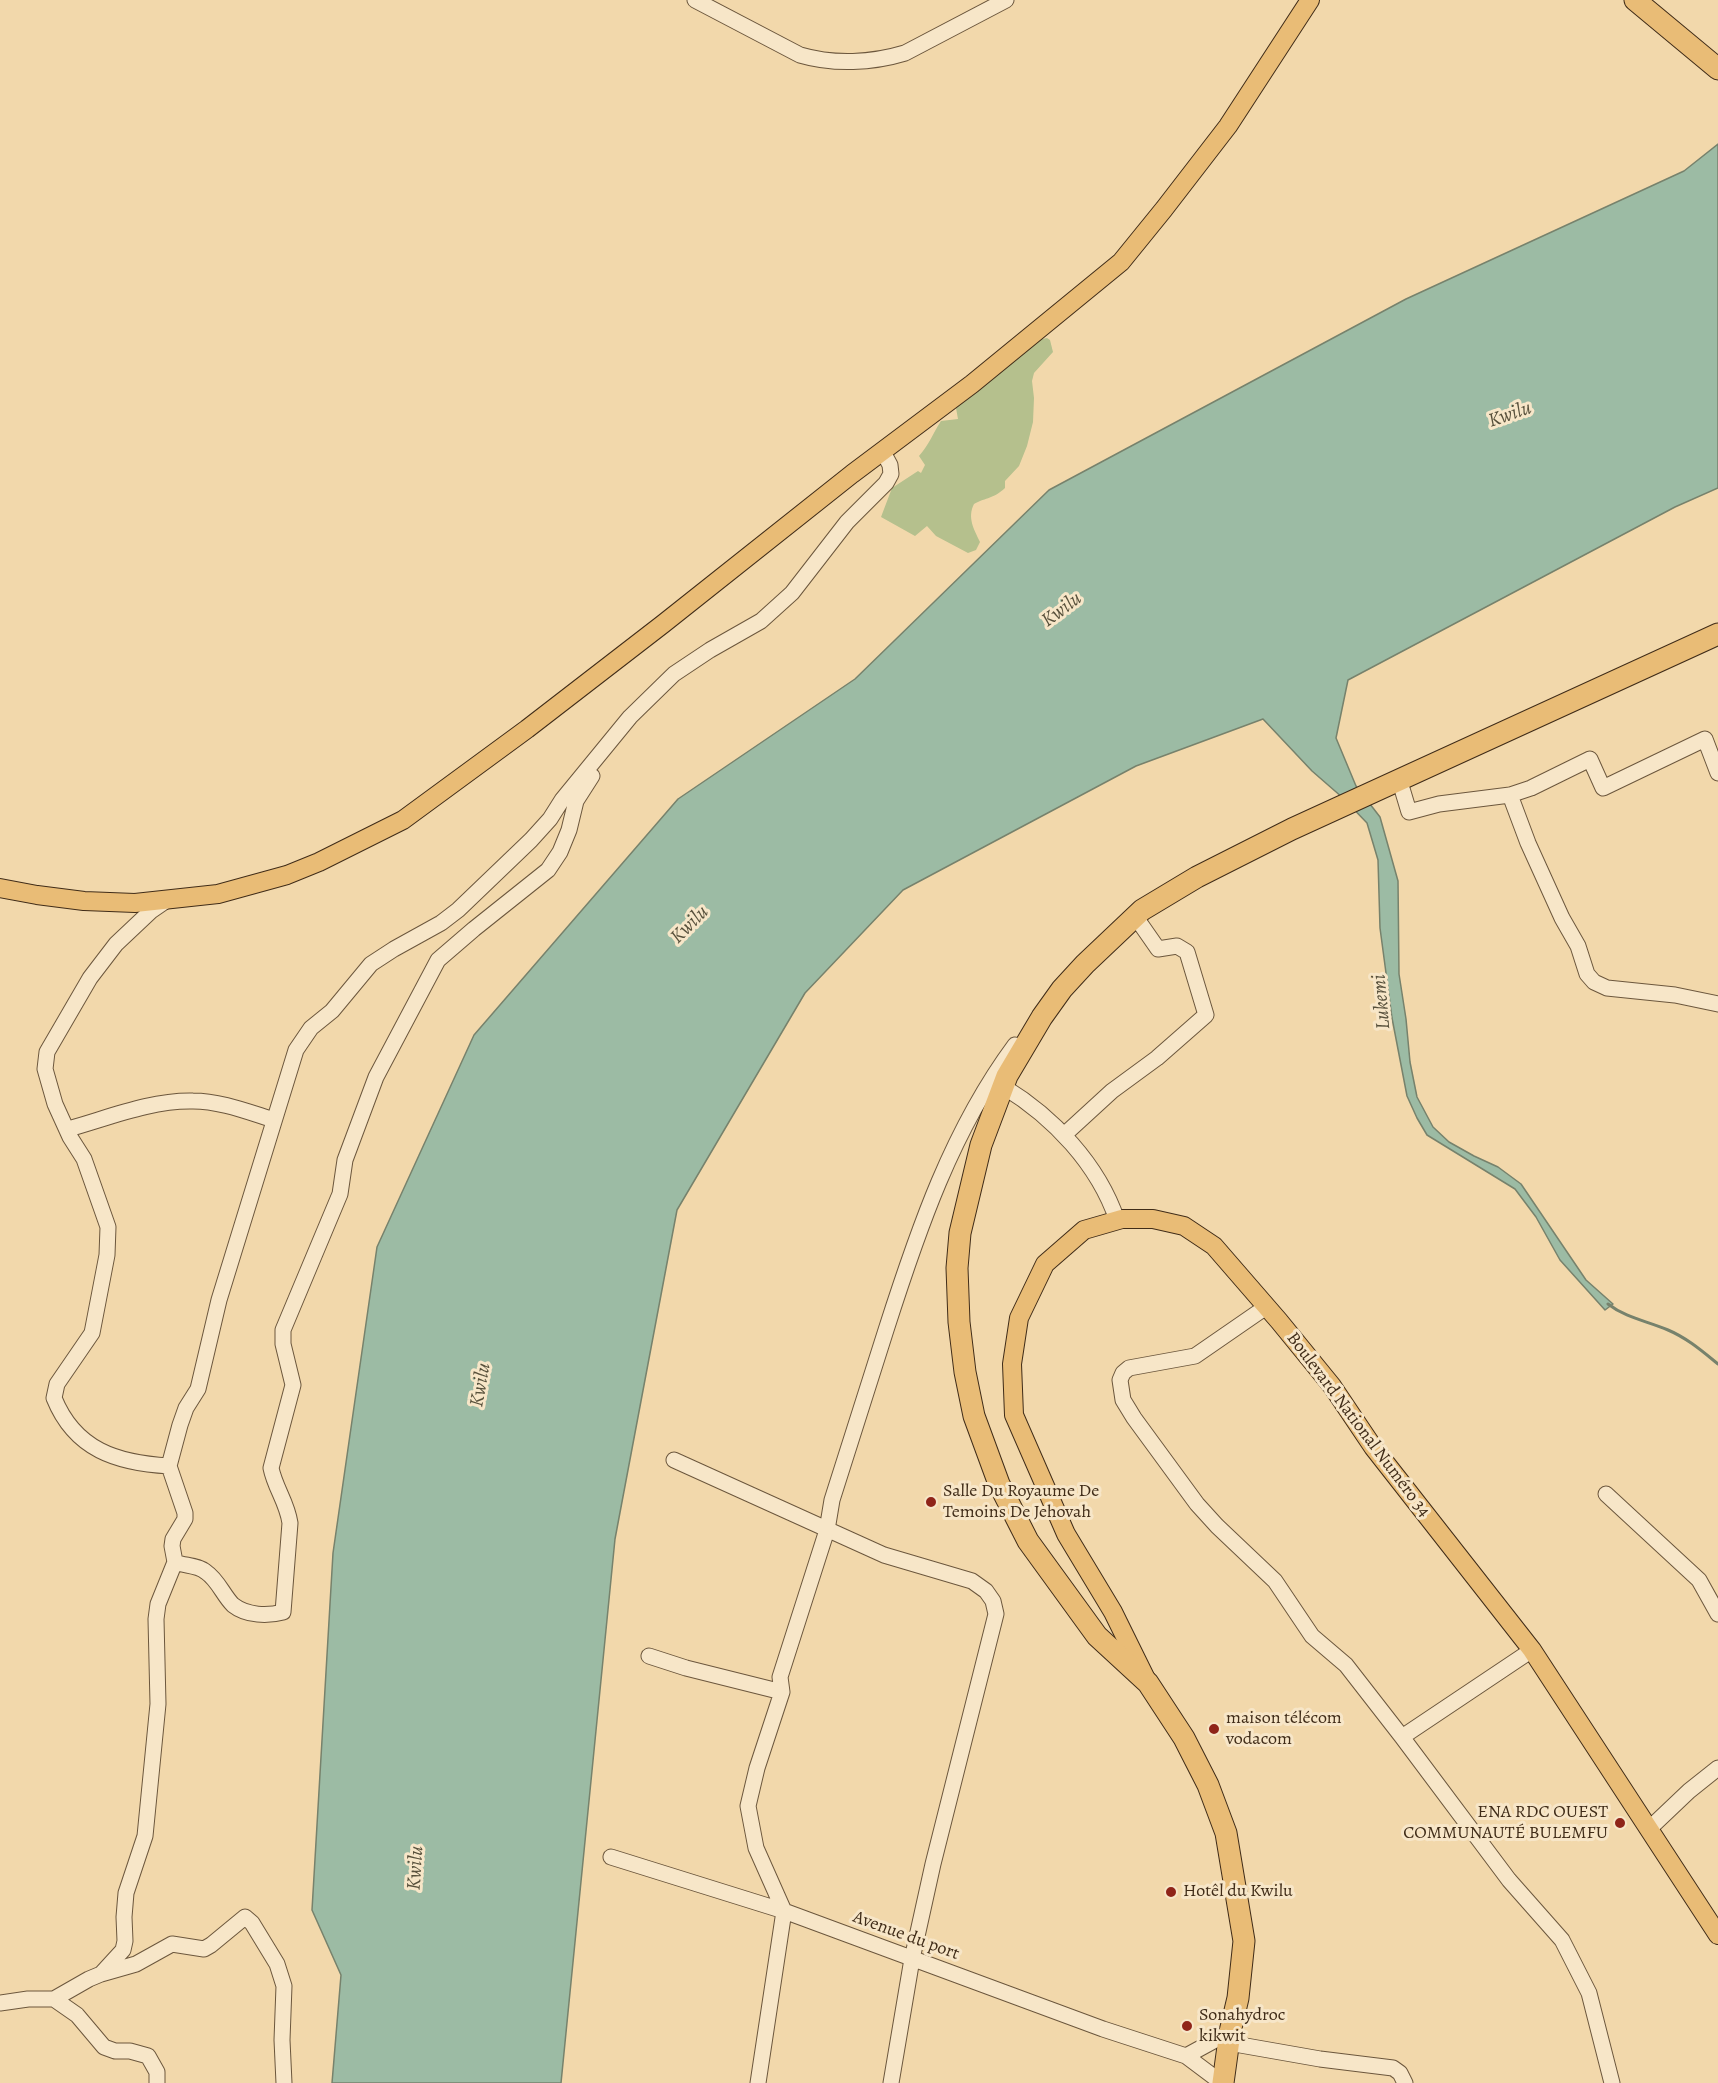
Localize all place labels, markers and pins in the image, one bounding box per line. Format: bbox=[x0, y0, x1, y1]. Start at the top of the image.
place label: Salle Du Royaume De Temoins De Jehovah bbox=[943, 1481, 1099, 1524]
marker: Salle Du Royaume De Temoins De Jehovah bbox=[924, 1495, 938, 1509]
place label: maison télécom vodacom bbox=[1226, 1708, 1342, 1750]
marker: maison télécom vodacom bbox=[1207, 1722, 1221, 1736]
place label: ENA RDC OUEST COMMUNAUTÉ BULEMFU bbox=[1403, 1802, 1608, 1844]
marker: ENA RDC OUEST COMMUNAUTÉ BULEMFU bbox=[1613, 1816, 1627, 1830]
place label: Hotêl du Kwilu bbox=[1183, 1881, 1293, 1903]
marker: Hotêl du Kwilu bbox=[1164, 1885, 1178, 1899]
place label: Sonahydroc kikwit bbox=[1199, 2005, 1285, 2048]
marker: Sonahydroc kikwit bbox=[1180, 2019, 1194, 2033]

